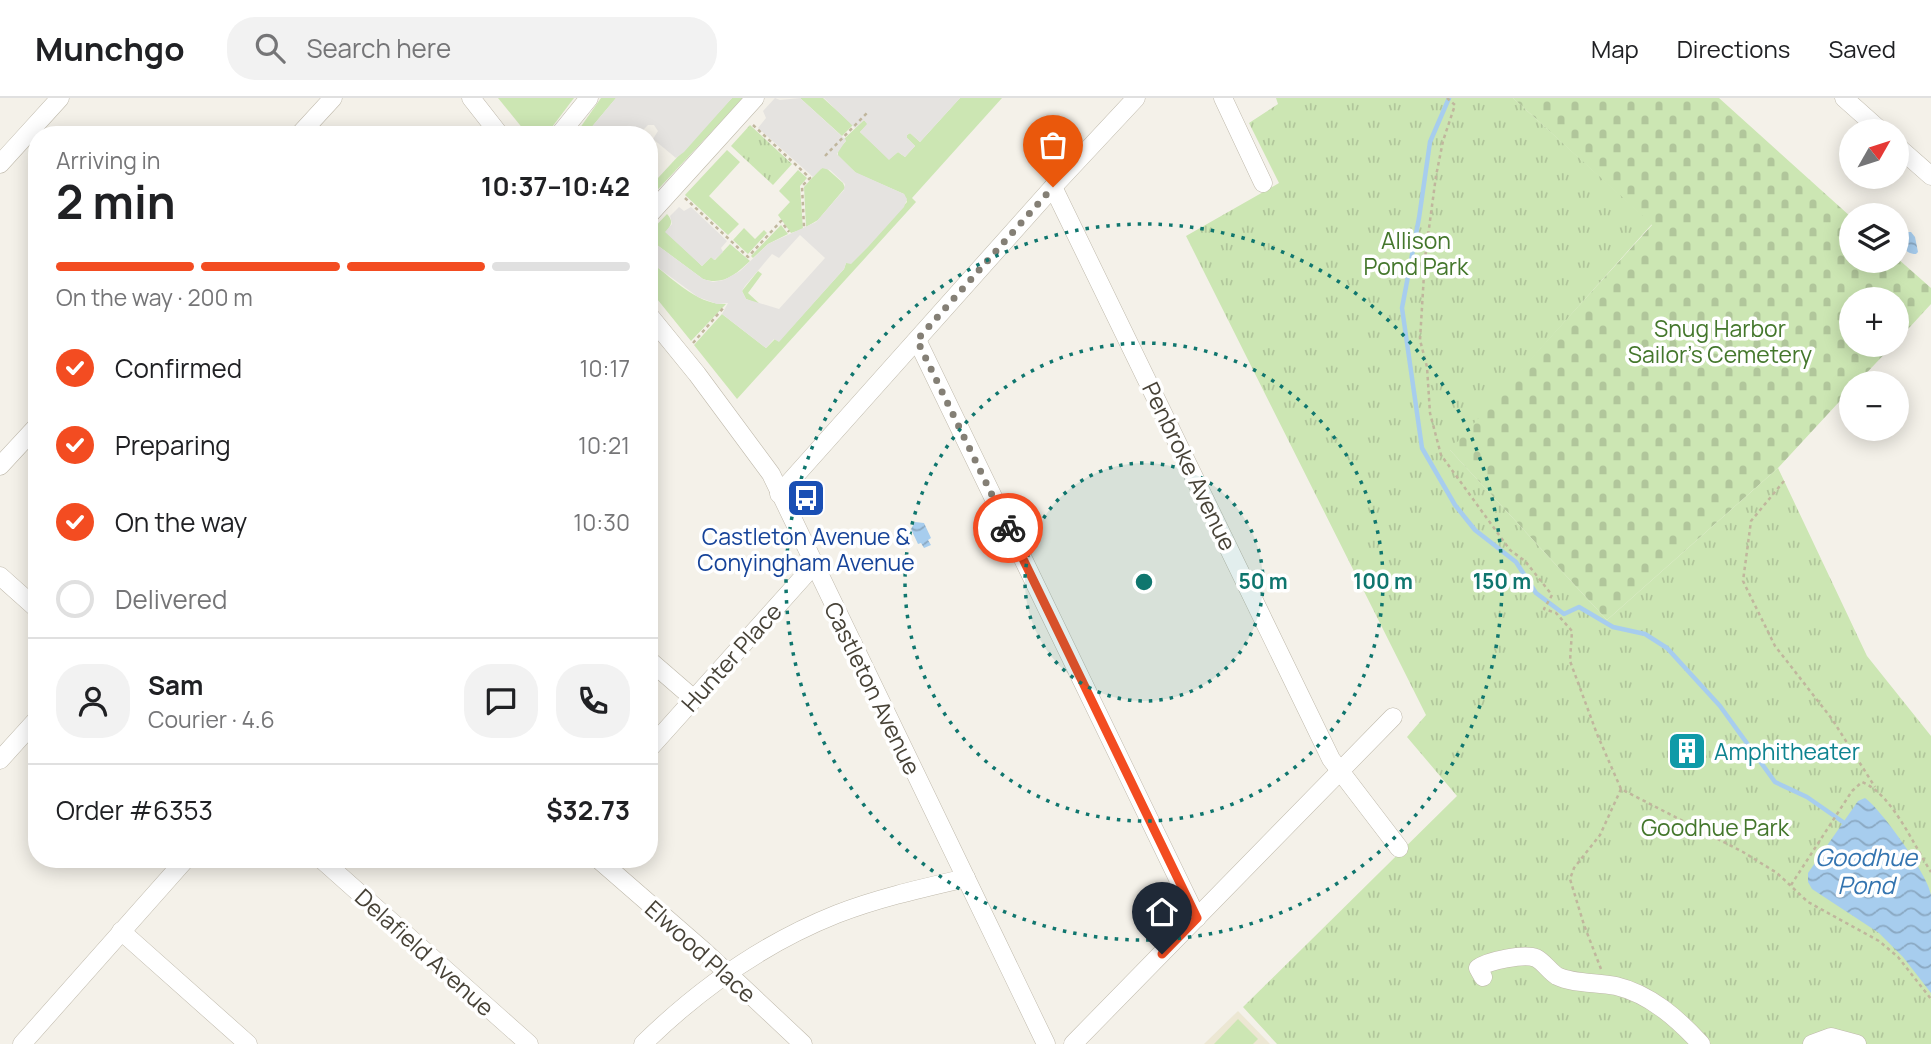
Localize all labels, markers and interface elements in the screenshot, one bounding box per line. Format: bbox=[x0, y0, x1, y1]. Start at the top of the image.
search box bbox=[227, 17, 717, 80]
text: Munchgo bbox=[35, 26, 185, 71]
icon: search bbox=[251, 29, 289, 67]
text: Search here bbox=[307, 30, 451, 66]
text: Map bbox=[1591, 32, 1639, 65]
text: Directions bbox=[1677, 32, 1790, 65]
text: Saved bbox=[1828, 32, 1896, 65]
pin bbox=[1023, 115, 1083, 187]
north arrow bbox=[1839, 119, 1909, 189]
map controls bbox=[1839, 119, 1909, 441]
icon: bag bbox=[1034, 126, 1072, 164]
text: Arriving in bbox=[56, 144, 161, 176]
text: 10:37–10:42 bbox=[481, 168, 630, 204]
text: 2 min bbox=[56, 170, 176, 233]
button: layers bbox=[1839, 203, 1909, 273]
park label: Allison Pond Park bbox=[1363, 224, 1469, 282]
text: On the way · 200 m bbox=[56, 281, 253, 313]
button: + bbox=[1839, 287, 1909, 357]
park label: Snug Harbor Sailor's Cemetery bbox=[1628, 312, 1812, 370]
icon: check bbox=[56, 349, 94, 387]
text: Confirmed bbox=[115, 350, 242, 386]
text: 10:17 bbox=[580, 352, 630, 384]
button: − bbox=[1839, 371, 1909, 441]
street label: Penbroke Avenue bbox=[1135, 376, 1245, 556]
icon: check bbox=[56, 426, 94, 464]
text: Preparing bbox=[115, 427, 231, 463]
text: 10:21 bbox=[578, 429, 630, 461]
bus stop icon: Castleton Avenue & Conyingham Avenue bbox=[785, 477, 827, 519]
courier bbox=[973, 493, 1043, 563]
icon: check bbox=[56, 503, 94, 541]
text: On the way bbox=[115, 504, 247, 540]
text: 10:30 bbox=[573, 506, 630, 538]
icon: bike bbox=[989, 509, 1027, 547]
place label: Castleton Avenue & Conyingham Avenue bbox=[697, 520, 915, 578]
text: 50 m bbox=[1238, 567, 1288, 595]
text: 100 m bbox=[1353, 567, 1413, 595]
text: 150 m bbox=[1473, 567, 1531, 595]
centre of rings bbox=[1132, 570, 1156, 594]
text: Delivered bbox=[115, 581, 227, 617]
street label: Hunter Place bbox=[674, 596, 788, 718]
street label: Castleton Avenue bbox=[817, 596, 929, 780]
button: person bbox=[56, 664, 130, 738]
button: chat bbox=[464, 664, 538, 738]
button: phone bbox=[556, 664, 630, 738]
text: Sam bbox=[148, 667, 203, 703]
text: Courier · 4.6 bbox=[148, 703, 275, 735]
building icon: Amphitheater bbox=[1666, 730, 1708, 772]
place label: Amphitheater bbox=[1714, 735, 1860, 767]
text: Order #6353 bbox=[56, 792, 213, 828]
text: $32.73 bbox=[546, 792, 630, 828]
park label: Goodhue Park bbox=[1641, 811, 1790, 843]
water label: Goodhue Pond bbox=[1815, 840, 1919, 901]
street label: Delafield Avenue bbox=[349, 881, 501, 1023]
pin bbox=[1132, 882, 1192, 954]
street label: Elwood Place bbox=[639, 893, 763, 1009]
icon: home bbox=[1143, 893, 1181, 931]

